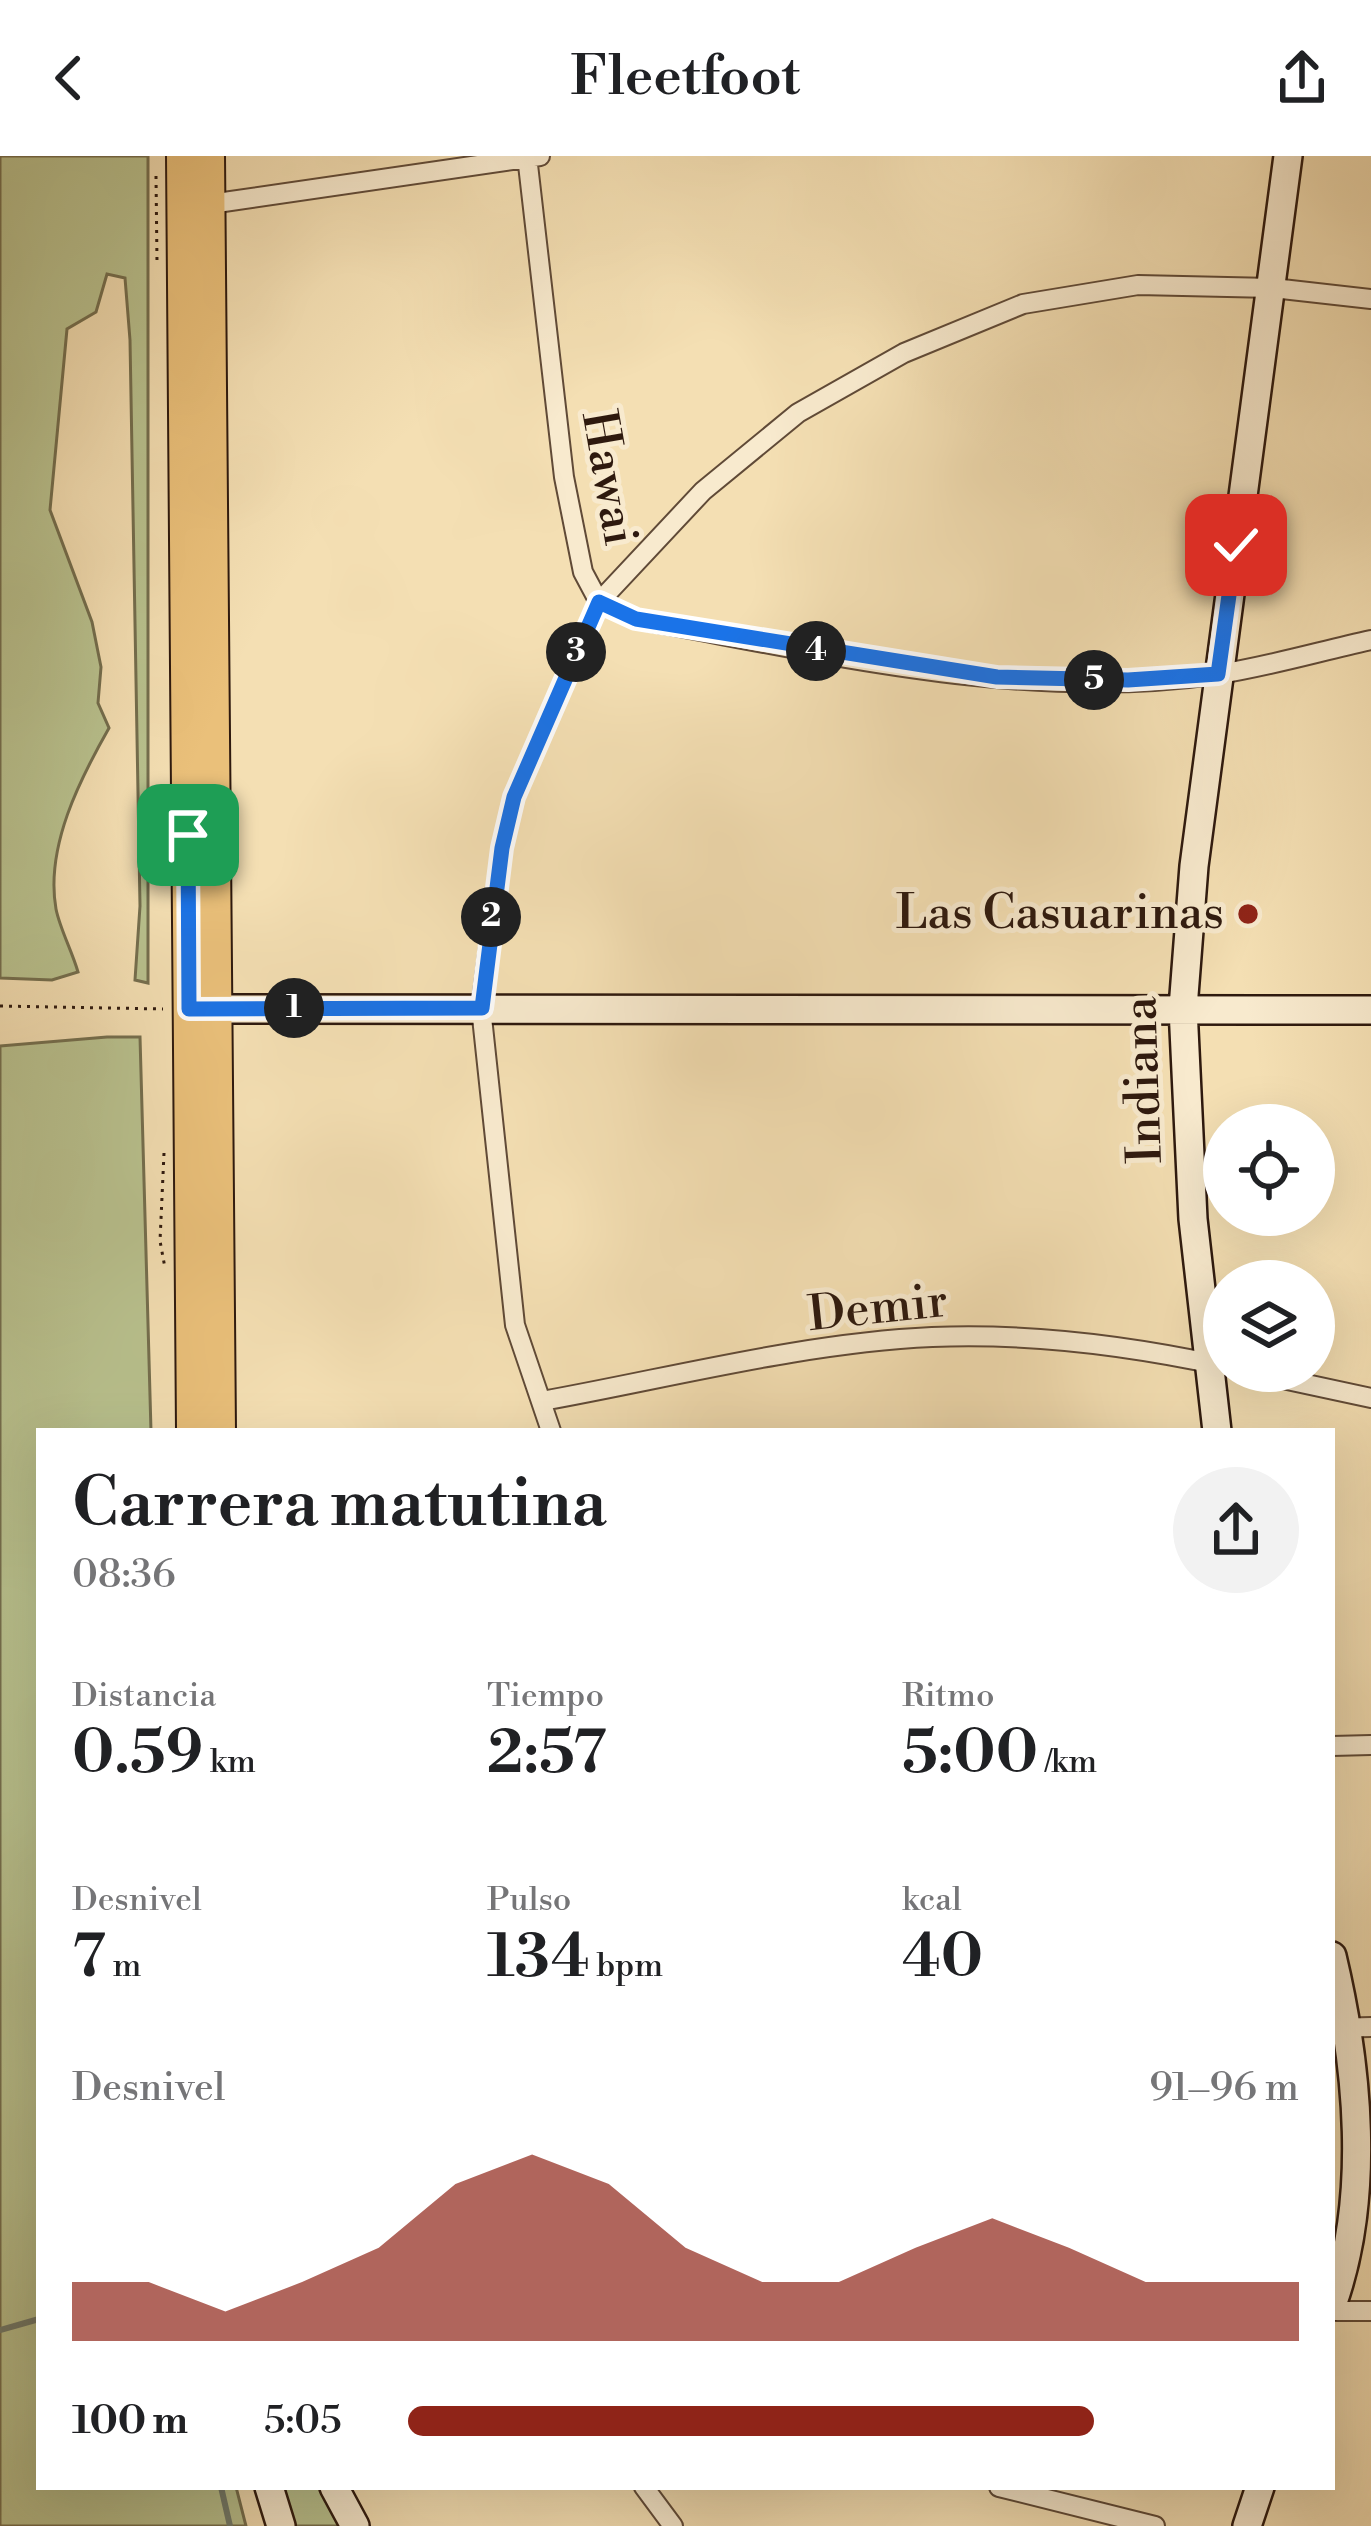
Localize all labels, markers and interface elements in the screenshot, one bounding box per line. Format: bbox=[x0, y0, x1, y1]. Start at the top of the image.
text: Fleetfoot bbox=[571, 44, 800, 112]
icon: back bbox=[36, 45, 102, 111]
icon: share bbox=[1269, 45, 1335, 111]
street label: Hawai bbox=[567, 406, 649, 550]
pin bbox=[1185, 494, 1287, 596]
icon: check bbox=[1203, 512, 1269, 578]
pin: 4 bbox=[786, 621, 846, 681]
pin: 3 bbox=[546, 622, 606, 682]
text: 4 bbox=[805, 630, 827, 671]
text: 3 bbox=[566, 631, 586, 672]
pin: 5 bbox=[1064, 650, 1124, 710]
text: 5 bbox=[1084, 659, 1104, 700]
pin bbox=[137, 784, 239, 886]
icon: arrive bbox=[155, 802, 221, 868]
place label: Las Casuarinas bbox=[896, 884, 1224, 944]
pin: 2 bbox=[461, 887, 521, 947]
text: 2 bbox=[481, 896, 501, 937]
marker: Las Casuarinas bbox=[1235, 901, 1261, 927]
pin: 1 bbox=[264, 978, 324, 1038]
text: 1 bbox=[286, 987, 302, 1028]
street label: Indiana bbox=[1111, 995, 1177, 1165]
map controls bbox=[1203, 1104, 1335, 1392]
button: locate bbox=[1203, 1104, 1335, 1236]
button: layers bbox=[1203, 1260, 1335, 1392]
street label: Demir bbox=[805, 1272, 951, 1346]
text: Carrera matutina bbox=[72, 1464, 607, 1547]
button: share bbox=[1173, 1467, 1299, 1593]
text: 08:36 bbox=[72, 1551, 176, 1600]
text: Distancia bbox=[72, 1676, 216, 1717]
text: Tiempo bbox=[487, 1676, 604, 1717]
text: Ritmo bbox=[902, 1676, 994, 1717]
text: 0.59 bbox=[72, 1717, 203, 1792]
text: 2:57 bbox=[487, 1717, 606, 1792]
text: 5:00 bbox=[902, 1717, 1038, 1792]
text: km bbox=[203, 1742, 256, 1783]
text: /km bbox=[1038, 1742, 1097, 1783]
text: Desnivel bbox=[72, 1880, 202, 1921]
text: Pulso bbox=[487, 1880, 571, 1921]
text: kcal bbox=[902, 1880, 962, 1921]
text: 7 bbox=[72, 1921, 106, 1996]
text: 134 bbox=[487, 1921, 590, 1996]
text: 40 bbox=[902, 1921, 983, 1996]
text: m bbox=[106, 1946, 141, 1987]
text: bpm bbox=[590, 1946, 663, 1987]
text: Desnivel bbox=[72, 2064, 225, 2113]
text: 91–96 m bbox=[1149, 2064, 1299, 2113]
text: 100 m bbox=[72, 2397, 188, 2446]
text: 5:05 bbox=[264, 2397, 342, 2446]

